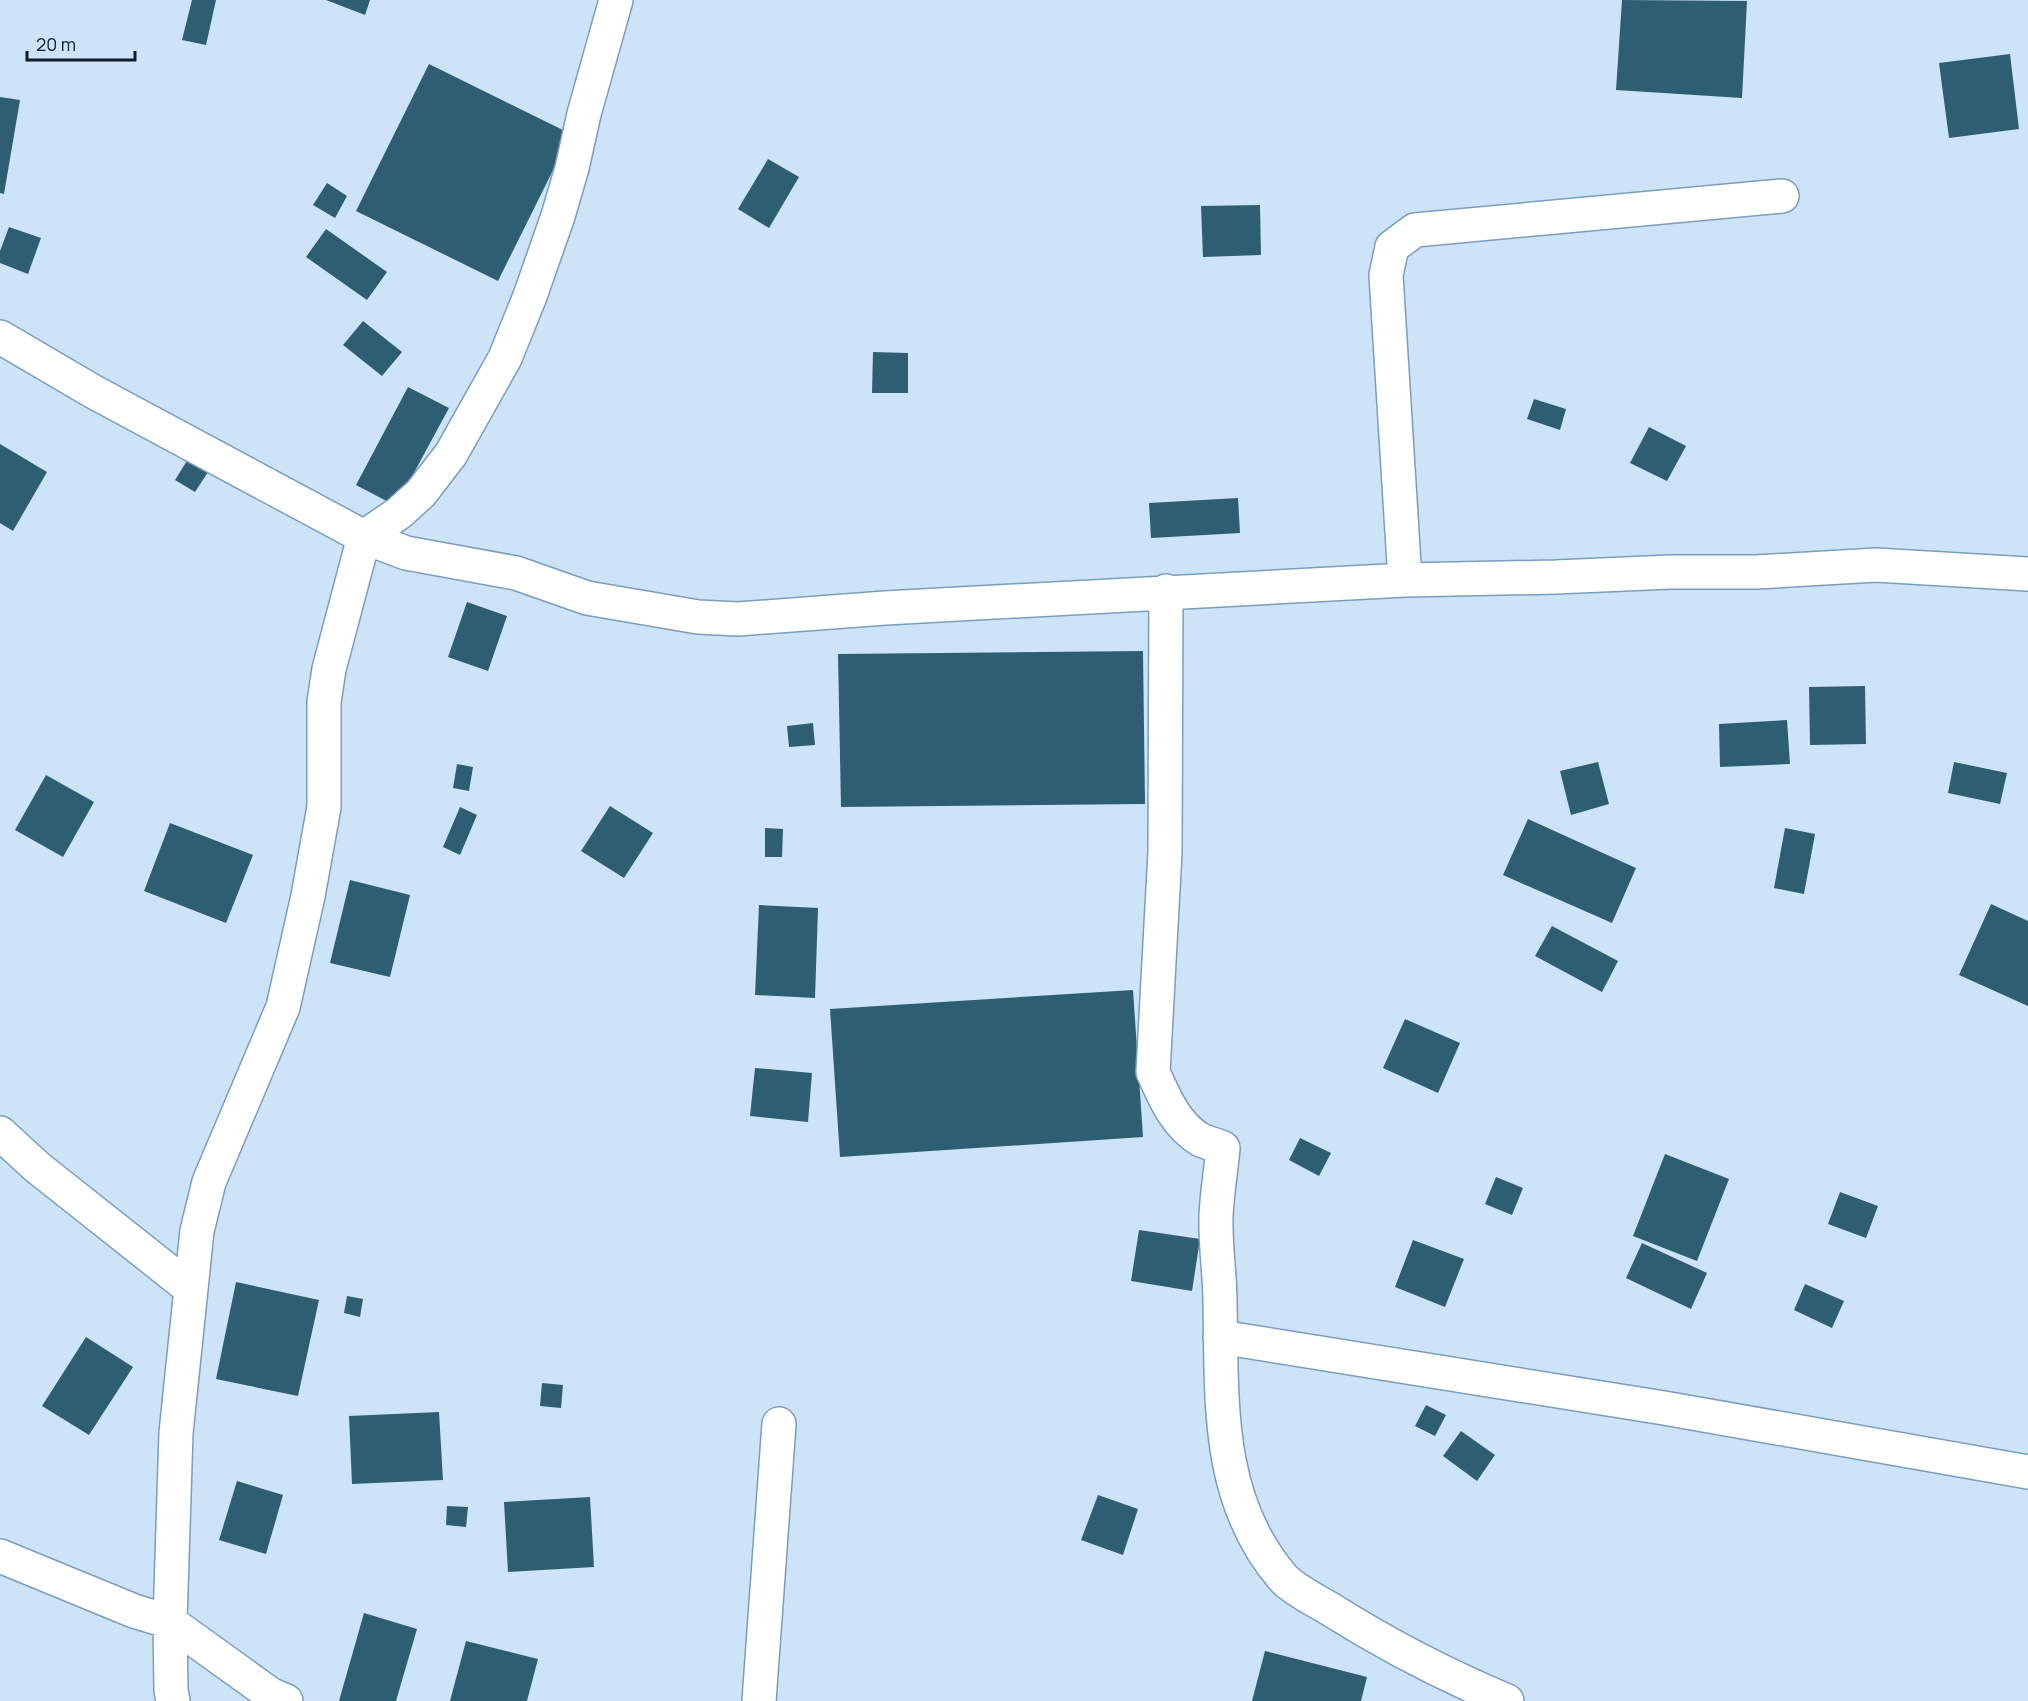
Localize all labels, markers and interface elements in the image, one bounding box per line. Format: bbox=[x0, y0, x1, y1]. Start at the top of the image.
scale bar bbox=[27, 24, 135, 62]
text: 20 m bbox=[36, 32, 76, 56]

